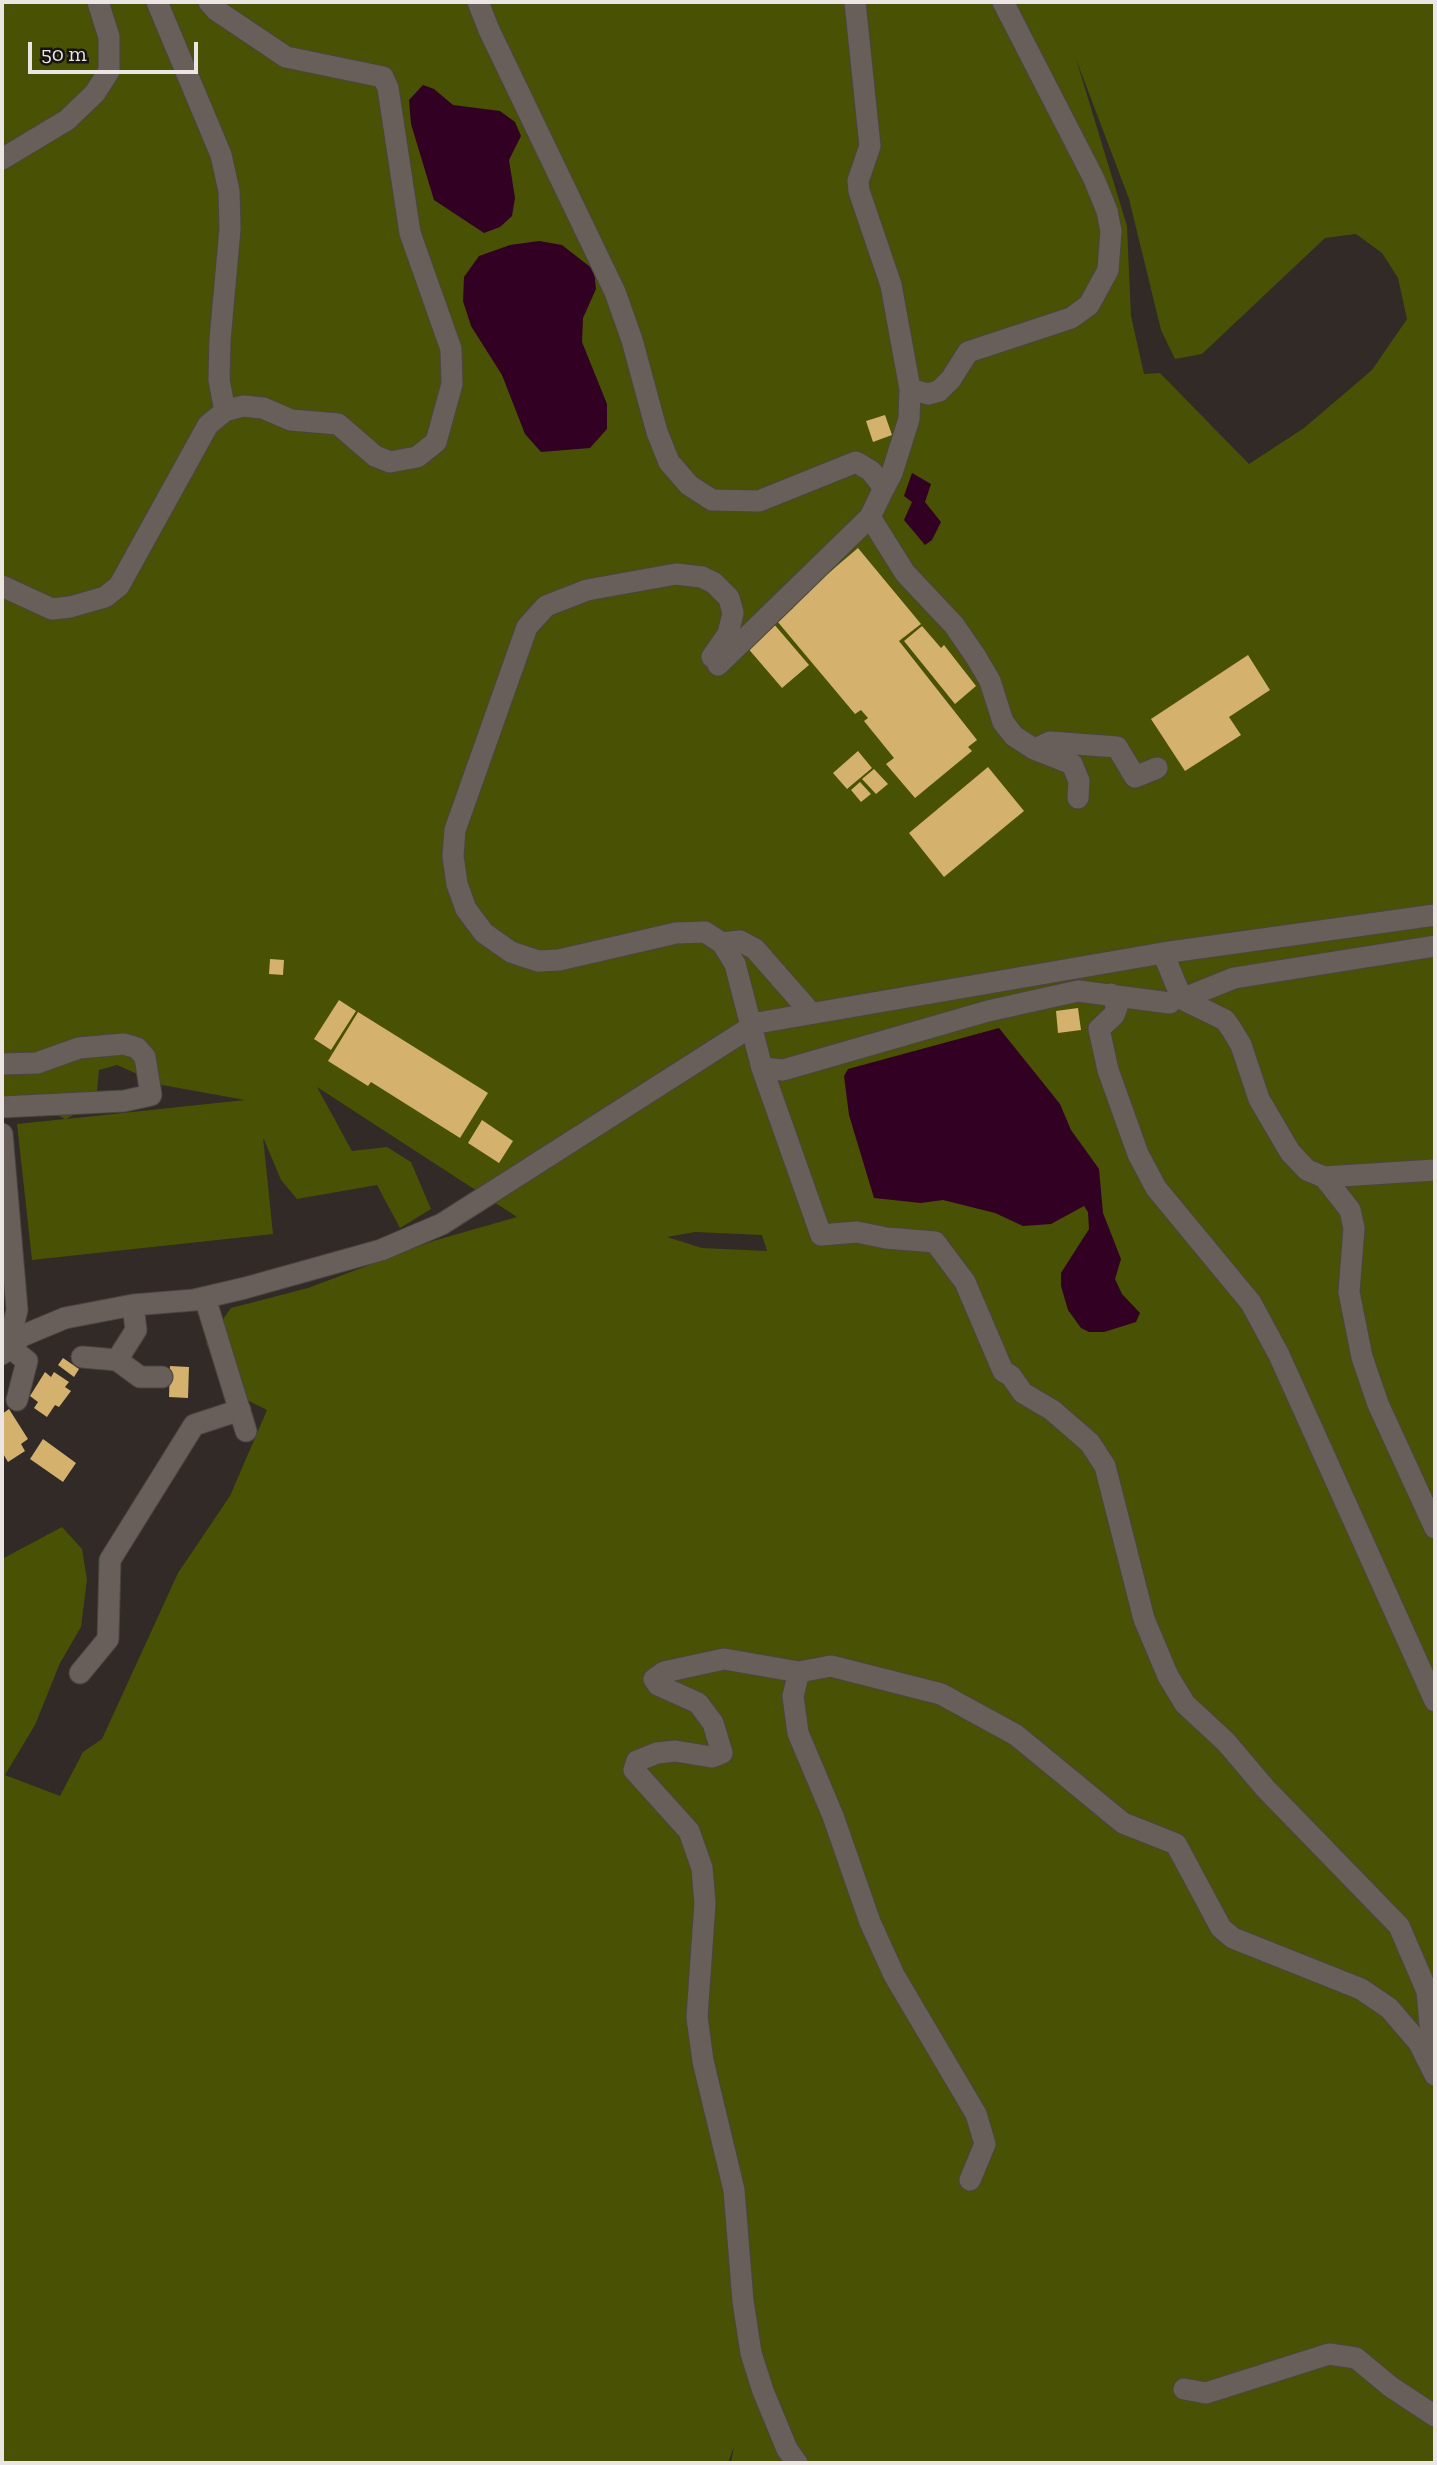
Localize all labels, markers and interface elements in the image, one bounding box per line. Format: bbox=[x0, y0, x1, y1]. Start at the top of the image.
scale bar bbox=[32, 28, 201, 72]
text: 50 m bbox=[41, 41, 87, 66]

